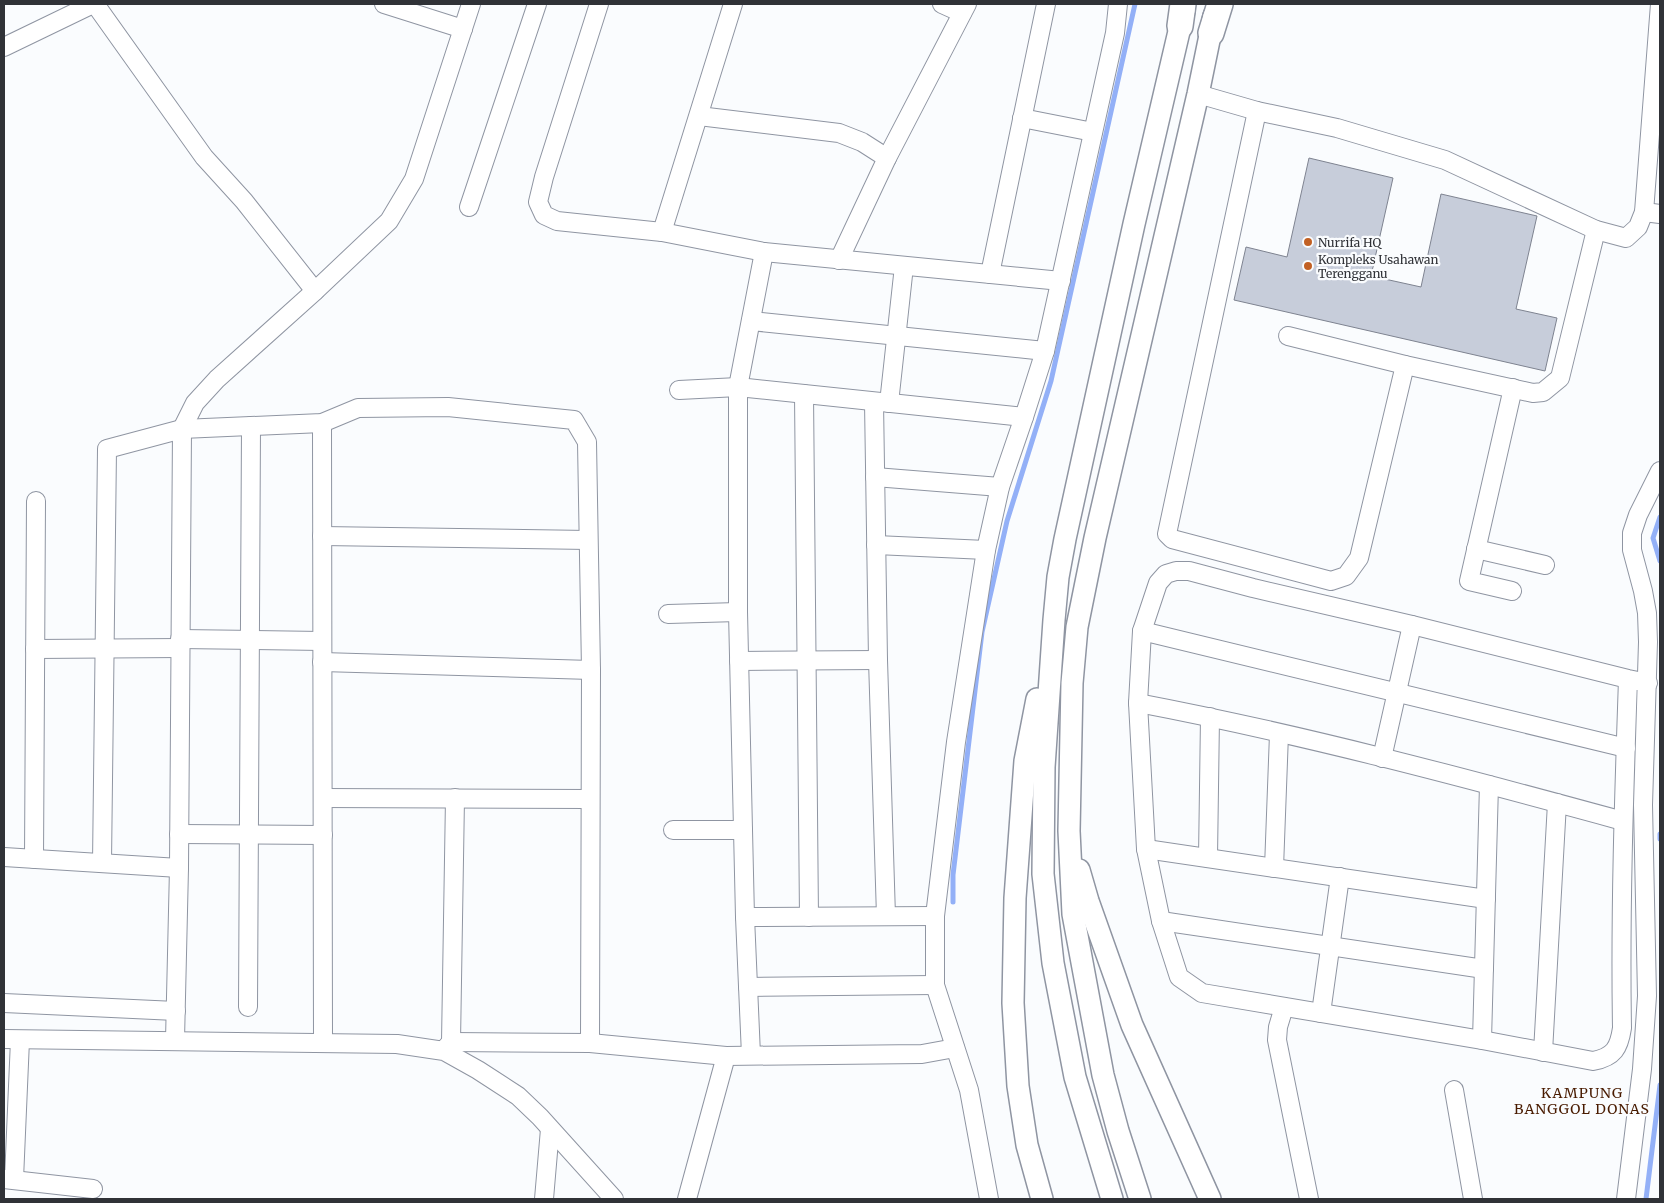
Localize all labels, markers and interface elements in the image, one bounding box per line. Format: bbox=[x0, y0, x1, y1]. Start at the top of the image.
place label: Nurrifa HQ bbox=[1318, 235, 1383, 250]
marker: Nurrifa HQ bbox=[1302, 236, 1314, 248]
place label: Kompleks Usahawan Terengganu bbox=[1318, 252, 1439, 281]
marker: Kompleks Usahawan Terengganu bbox=[1302, 260, 1314, 272]
district label: KAMPUNG BANGGOL DONAS bbox=[1514, 1084, 1650, 1118]

